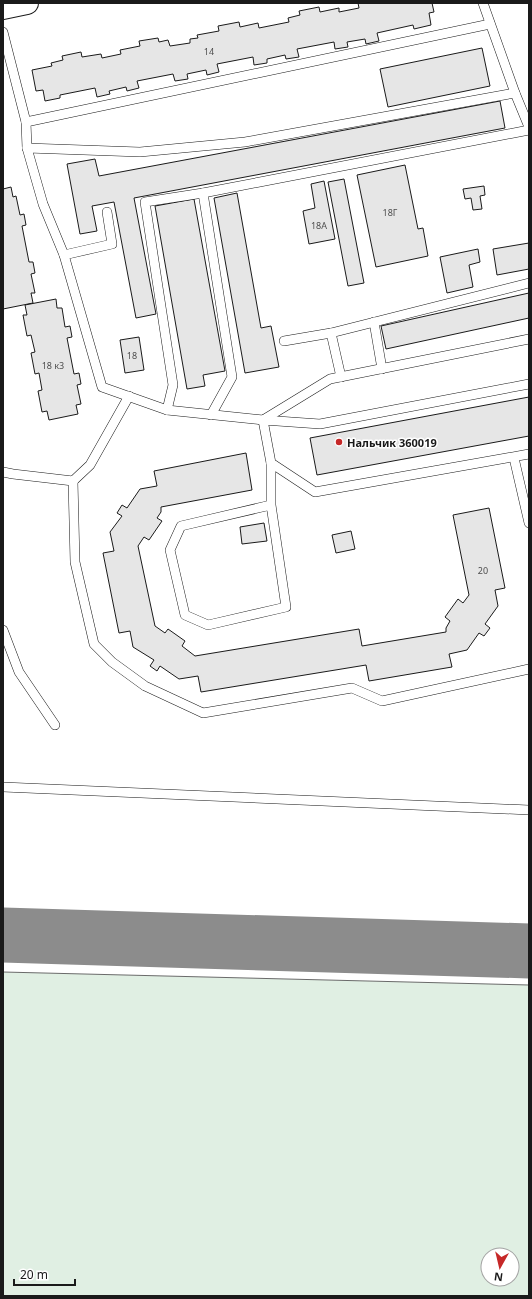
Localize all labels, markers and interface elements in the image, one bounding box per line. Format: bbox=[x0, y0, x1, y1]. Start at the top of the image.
house number: 14 bbox=[204, 45, 214, 58]
house number: 18Г bbox=[383, 206, 398, 219]
house number: 18А bbox=[311, 219, 327, 232]
house number: 18 bbox=[127, 349, 137, 362]
house number: 18 к3 bbox=[42, 359, 64, 372]
place label: Нальчик 360019 bbox=[347, 435, 437, 450]
marker: Нальчик 360019 bbox=[334, 437, 344, 447]
house number: 20 bbox=[478, 564, 488, 577]
north arrow bbox=[480, 1247, 520, 1287]
scale bar bbox=[14, 1261, 75, 1287]
text: 20 m bbox=[20, 1266, 48, 1283]
text: N bbox=[493, 1269, 504, 1285]

